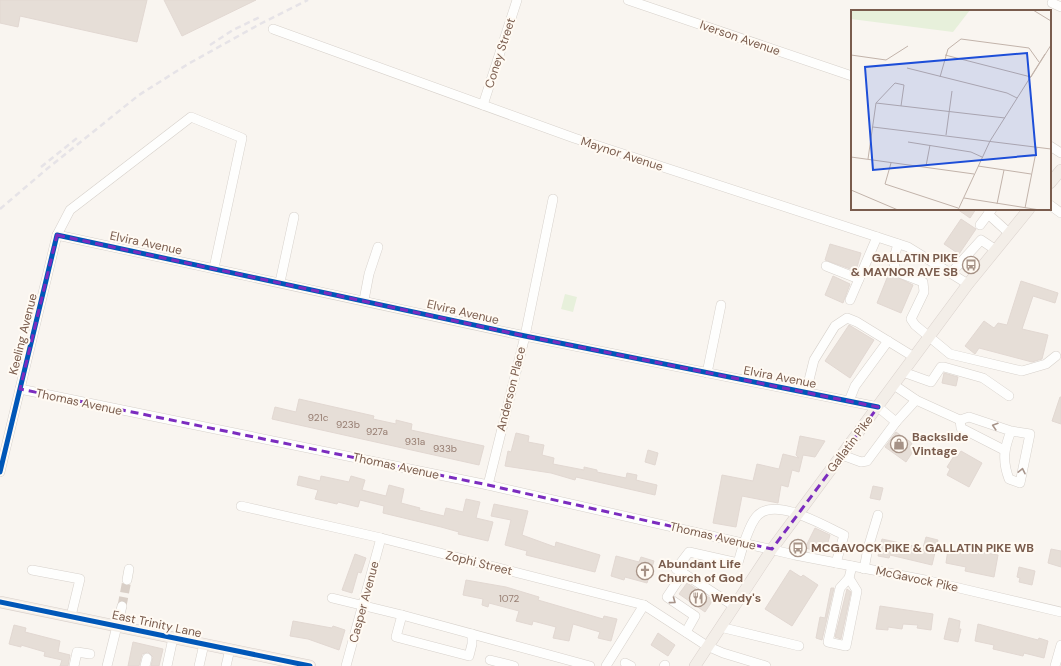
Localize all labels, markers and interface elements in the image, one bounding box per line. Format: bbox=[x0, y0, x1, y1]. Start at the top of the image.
inset map bbox=[851, 10, 1051, 210]
street label: Coney Street bbox=[481, 16, 519, 90]
street label: Iverson Avenue bbox=[698, 17, 783, 59]
street label: Maynor Avenue bbox=[579, 133, 665, 175]
street label: Elvira Avenue bbox=[108, 228, 184, 259]
place label: GALLATIN PIKE & MAYNOR AVE SB bbox=[851, 250, 958, 280]
bus stop icon: GALLATIN PIKE & MAYNOR AVE SB bbox=[961, 255, 981, 275]
street label: Keeling Avenue bbox=[5, 291, 41, 376]
street label: Elvira Avenue bbox=[425, 296, 501, 328]
street label: Anderson Place bbox=[493, 345, 529, 433]
street label: Elvira Avenue bbox=[742, 362, 818, 392]
street label: Thomas Avenue bbox=[34, 385, 124, 419]
house number: 921c bbox=[308, 411, 329, 424]
street label: Gallatin Pike bbox=[823, 412, 877, 476]
house number: 923b bbox=[336, 418, 360, 431]
one-way arrow bbox=[992, 422, 999, 431]
house number: 927a bbox=[366, 425, 388, 438]
place label: Backslide Vintage bbox=[912, 429, 969, 459]
shop icon: Backslide Vintage bbox=[889, 434, 909, 454]
house number: 931a bbox=[405, 435, 425, 448]
house number: 933b bbox=[433, 442, 457, 455]
street label: Thomas Avenue bbox=[351, 449, 441, 483]
one-way arrow bbox=[1017, 468, 1026, 475]
street label: Thomas Avenue bbox=[668, 518, 758, 554]
bus stop icon: MCGAVOCK PIKE & GALLATIN PIKE WB bbox=[788, 538, 808, 558]
place label: MCGAVOCK PIKE & GALLATIN PIKE WB bbox=[811, 540, 1034, 556]
street label: Zophi Street bbox=[444, 547, 514, 579]
place label: Abundant Life Church of God bbox=[658, 556, 743, 586]
street label: Casper Avenue bbox=[345, 559, 383, 645]
church icon: Abundant Life Church of God bbox=[635, 561, 655, 581]
street label: McGavock Pike bbox=[874, 562, 960, 596]
restaurant icon: Wendy's bbox=[688, 588, 708, 608]
place label: Wendy's bbox=[711, 590, 761, 606]
house number: 1072 bbox=[499, 592, 520, 605]
one-way arrow bbox=[668, 596, 675, 603]
street label: East Trinity Lane bbox=[111, 607, 203, 641]

